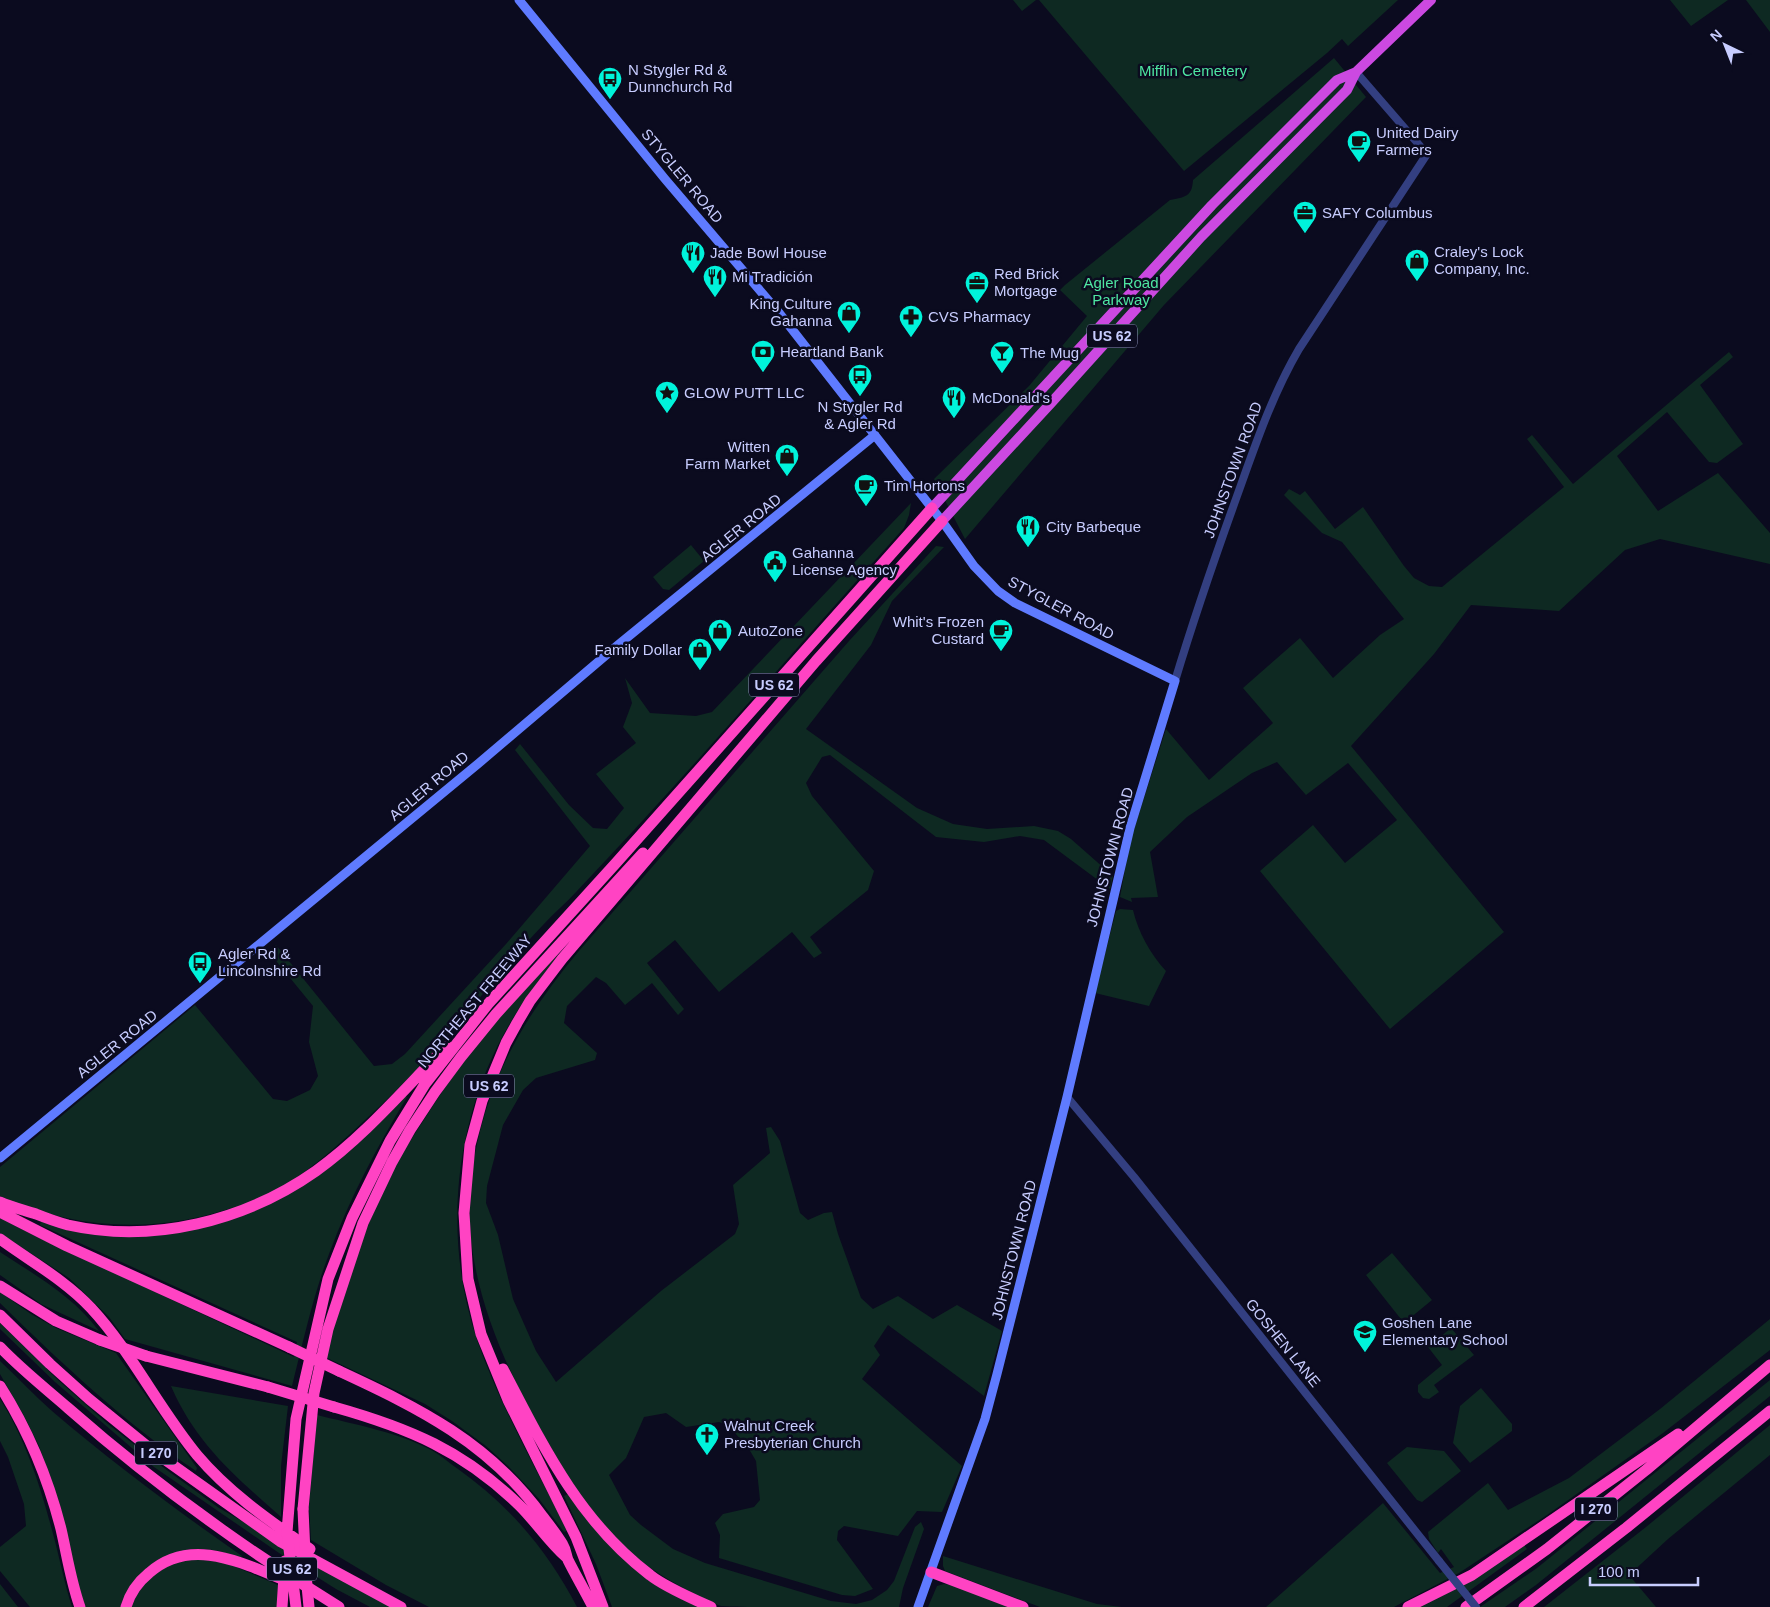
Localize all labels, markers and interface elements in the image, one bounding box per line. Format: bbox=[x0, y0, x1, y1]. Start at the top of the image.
north arrow bbox=[1700, 20, 1750, 70]
text: N bbox=[1707, 26, 1725, 45]
place label: N Stygler Rd & Dunnchurch Rd bbox=[628, 61, 732, 95]
park label: Mifflin Cemetery bbox=[1139, 62, 1248, 79]
bus stop icon: N Stygler Rd & Dunnchurch Rd bbox=[597, 66, 623, 100]
place label: United Dairy Farmers bbox=[1376, 124, 1459, 158]
street label: STYGLER ROAD bbox=[638, 125, 727, 226]
cafe icon: United Dairy Farmers bbox=[1346, 129, 1372, 163]
office icon: SAFY Columbus bbox=[1292, 200, 1318, 234]
place label: SAFY Columbus bbox=[1322, 204, 1433, 221]
restaurant icon: Jade Bowl House bbox=[680, 240, 706, 274]
place label: Craley's Lock Company, Inc. bbox=[1434, 243, 1530, 277]
place label: Jade Bowl House bbox=[710, 244, 827, 261]
shop icon: Craley's Lock Company, Inc. bbox=[1404, 248, 1430, 282]
restaurant icon: Mi Tradición bbox=[702, 264, 728, 298]
place label: Red Brick Mortgage bbox=[994, 265, 1060, 299]
place label: Mi Tradición bbox=[732, 268, 813, 285]
office icon: Red Brick Mortgage bbox=[964, 270, 990, 304]
park label: Agler Road Parkway bbox=[1083, 274, 1159, 308]
place label: King Culture Gahanna bbox=[749, 295, 833, 329]
shop icon: King Culture Gahanna bbox=[836, 300, 862, 334]
pharmacy icon: CVS Pharmacy bbox=[898, 304, 924, 338]
place label: CVS Pharmacy bbox=[928, 308, 1031, 325]
road number: US 62 bbox=[1087, 324, 1137, 348]
bank icon: Heartland Bank bbox=[750, 339, 776, 373]
bar icon: The Mug bbox=[989, 340, 1015, 374]
place label: Heartland Bank bbox=[780, 343, 884, 360]
place label: The Mug bbox=[1020, 344, 1079, 361]
bus stop icon: N Stygler Rd & Agler Rd bbox=[847, 363, 873, 397]
place icon: GLOW PUTT LLC bbox=[654, 380, 680, 414]
place label: GLOW PUTT LLC bbox=[684, 384, 805, 401]
restaurant icon: McDonald's bbox=[941, 385, 967, 419]
place label: McDonald's bbox=[972, 389, 1050, 406]
place label: N Stygler Rd & Agler Rd bbox=[817, 398, 903, 432]
street label: JOHNSTOWN ROAD bbox=[1200, 399, 1265, 540]
place label: Witten Farm Market bbox=[685, 438, 771, 472]
shop icon: Witten Farm Market bbox=[774, 443, 800, 477]
cafe icon: Tim Hortons bbox=[853, 473, 879, 507]
place label: Tim Hortons bbox=[884, 477, 965, 494]
street label: AGLER ROAD bbox=[697, 490, 784, 565]
restaurant icon: City Barbeque bbox=[1015, 514, 1041, 548]
place label: City Barbeque bbox=[1046, 518, 1141, 535]
place label: Gahanna License Agency bbox=[792, 544, 898, 578]
public building icon: Gahanna License Agency bbox=[762, 549, 788, 583]
street label: STYGLER ROAD bbox=[1005, 572, 1117, 643]
place label: Whit's Frozen Custard bbox=[893, 613, 984, 647]
shop icon: AutoZone bbox=[707, 618, 733, 652]
cafe icon: Whit's Frozen Custard bbox=[988, 618, 1014, 652]
place label: AutoZone bbox=[738, 622, 803, 639]
shop icon: Family Dollar bbox=[687, 637, 713, 671]
place label: Family Dollar bbox=[594, 641, 682, 658]
road number: US 62 bbox=[749, 674, 799, 696]
street label: AGLER ROAD bbox=[386, 747, 472, 824]
street label: JOHNSTOWN ROAD bbox=[1083, 785, 1136, 929]
street label: NORTHEAST FREEWAY bbox=[414, 931, 535, 1071]
place label: Agler Rd & Lincolnshire Rd bbox=[218, 945, 321, 979]
bus stop icon: Agler Rd & Lincolnshire Rd bbox=[187, 950, 213, 984]
street label: AGLER ROAD bbox=[73, 1006, 160, 1081]
road number: US 62 bbox=[464, 1074, 514, 1098]
street label: JOHNSTOWN ROAD bbox=[988, 1178, 1039, 1322]
street label: GOSHEN LANE bbox=[1243, 1295, 1324, 1390]
place label: Goshen Lane Elementary School bbox=[1382, 1314, 1508, 1348]
school or university icon: Goshen Lane Elementary School bbox=[1352, 1319, 1378, 1353]
place label: Walnut Creek Presbyterian Church bbox=[724, 1417, 861, 1451]
church icon: Walnut Creek Presbyterian Church bbox=[694, 1422, 720, 1456]
road number: I 270 bbox=[135, 1442, 177, 1465]
road number: I 270 bbox=[1575, 1498, 1617, 1520]
scale bar bbox=[1590, 1554, 1698, 1586]
road number: US 62 bbox=[267, 1558, 317, 1580]
text: 100 m bbox=[1598, 1563, 1640, 1580]

